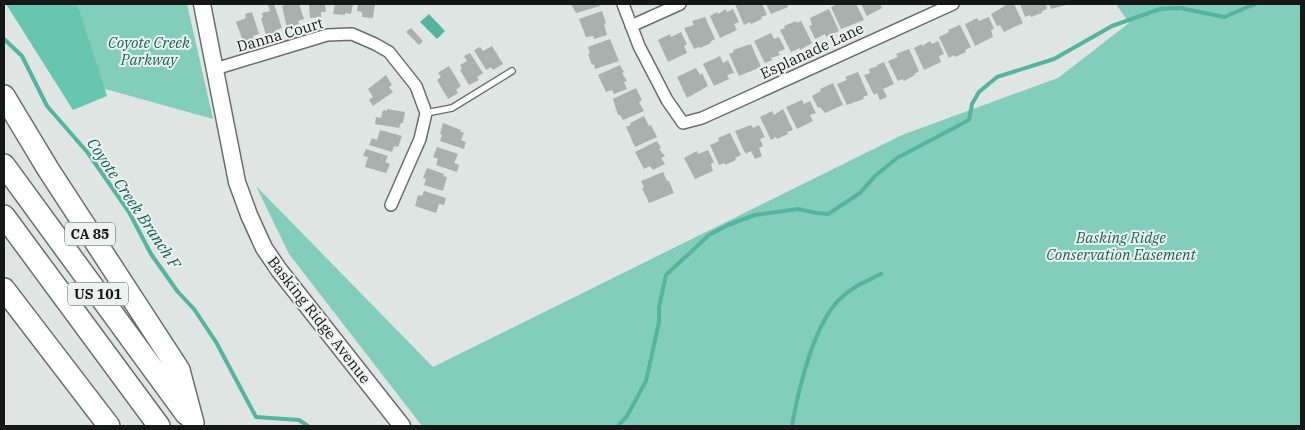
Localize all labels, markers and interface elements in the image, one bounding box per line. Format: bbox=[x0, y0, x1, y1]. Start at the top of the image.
street label: Danna Court bbox=[234, 13, 325, 56]
street label: Esplanade Lane bbox=[757, 18, 867, 83]
park label: Coyote Creek Parkway bbox=[108, 33, 190, 69]
water label: Coyote Creek Branch F bbox=[83, 134, 186, 274]
road number: CA 85 bbox=[65, 222, 115, 245]
park label: Basking Ridge Conservation Easement bbox=[1046, 228, 1197, 264]
street label: Basking Ridge Avenue bbox=[264, 252, 375, 387]
road number: US 101 bbox=[68, 282, 128, 306]

